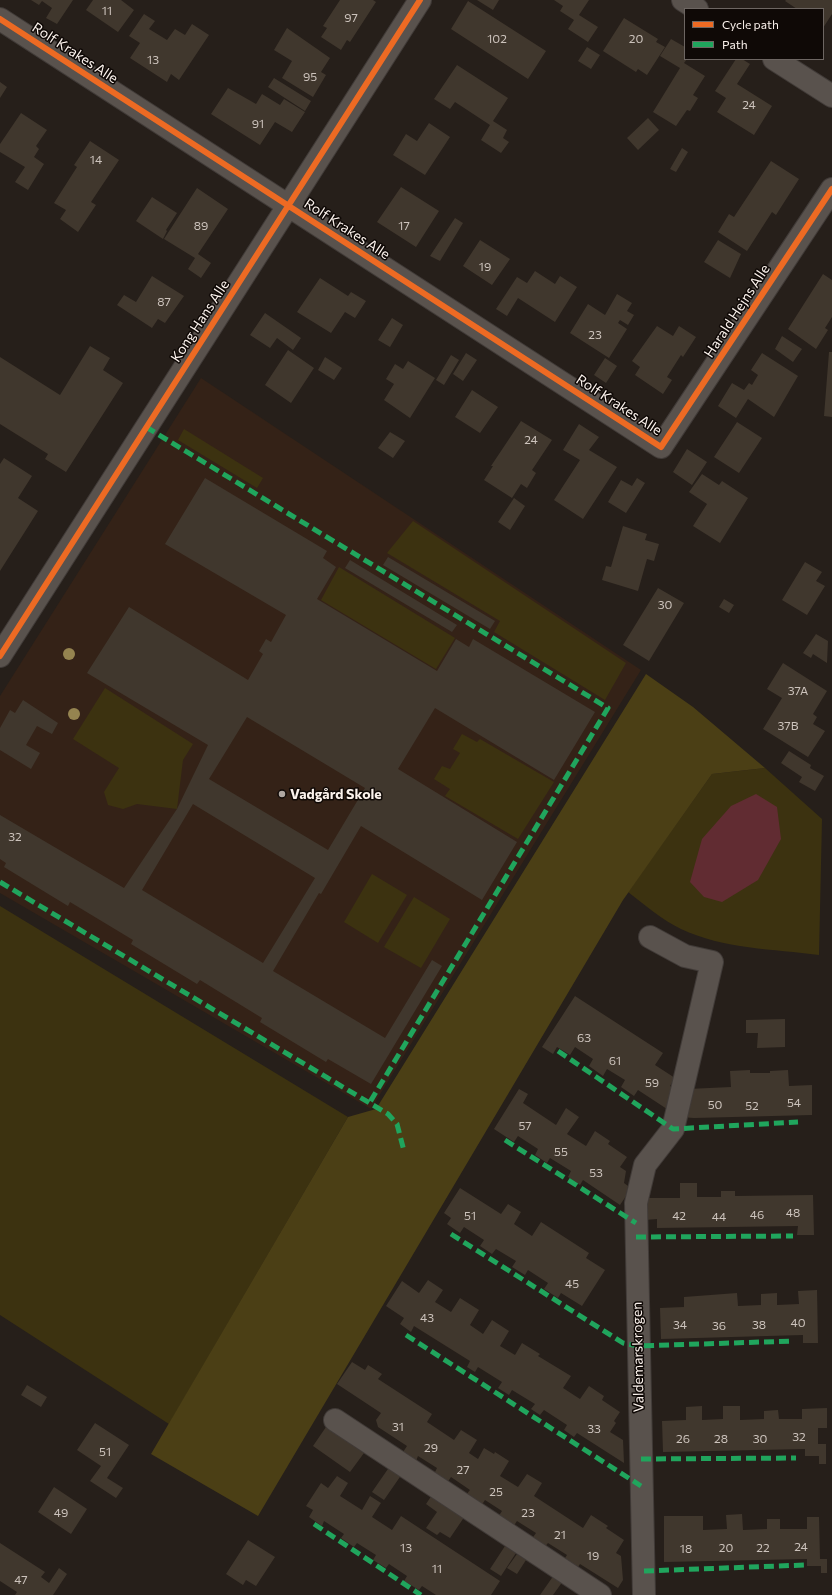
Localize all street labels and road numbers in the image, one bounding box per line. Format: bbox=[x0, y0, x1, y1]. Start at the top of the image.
street label: Rolf Krakes Alle bbox=[29, 19, 121, 87]
street label: Rolf Krakes Alle bbox=[301, 195, 393, 263]
street label: Harald Hejns Alle bbox=[701, 261, 773, 361]
street label: Kong Hans Alle bbox=[167, 277, 233, 365]
street label: Rolf Krakes Alle bbox=[573, 371, 665, 439]
street label: Valdemarskrogen bbox=[629, 1302, 647, 1412]

